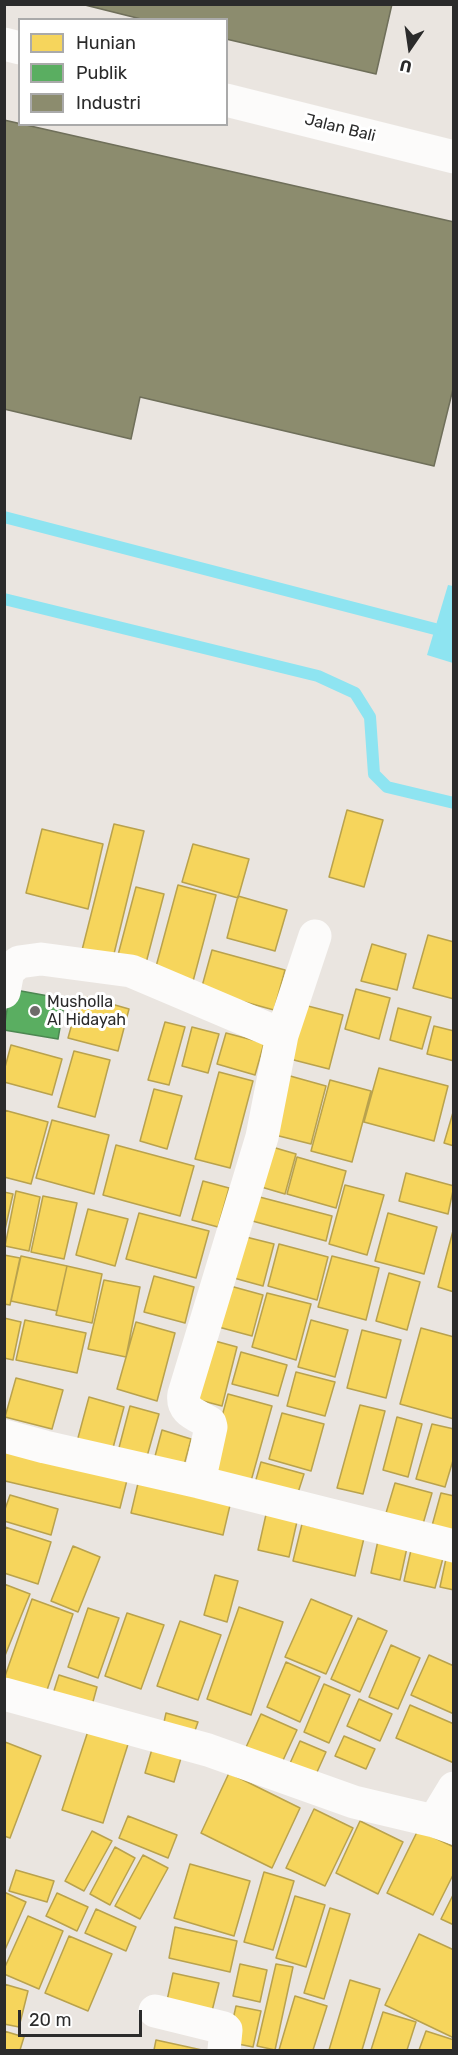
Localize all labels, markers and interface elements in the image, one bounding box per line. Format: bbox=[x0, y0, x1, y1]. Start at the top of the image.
legend bbox=[18, 18, 228, 126]
north arrow bbox=[380, 18, 440, 78]
text: Hunian bbox=[76, 32, 136, 54]
text: U bbox=[398, 55, 414, 77]
text: Publik bbox=[76, 62, 127, 84]
text: Industri bbox=[76, 92, 141, 114]
street label: Jalan Bali bbox=[302, 110, 378, 146]
place label: Musholla Al Hidayah bbox=[47, 992, 126, 1030]
marker: Musholla Al Hidayah bbox=[28, 1004, 42, 1018]
scale bar bbox=[21, 1998, 146, 2036]
text: 20 m bbox=[29, 2009, 71, 2031]

